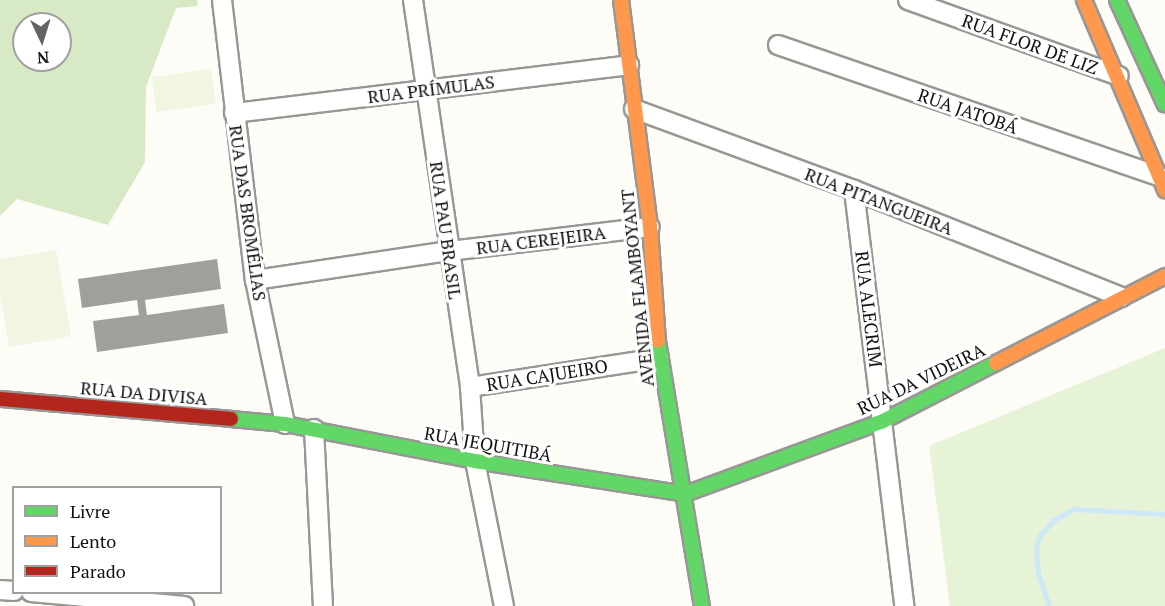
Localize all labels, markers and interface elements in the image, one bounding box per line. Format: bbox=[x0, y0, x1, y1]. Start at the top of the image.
street label: RUA FLOR DE LIZ bbox=[959, 9, 1101, 79]
north arrow bbox=[12, 12, 72, 72]
text: N bbox=[36, 47, 50, 69]
street label: RUA PRÍMULAS bbox=[366, 70, 496, 108]
street label: RUA JATOBÁ bbox=[915, 84, 1021, 138]
street label: RUA DAS BROMÉLIAS bbox=[225, 123, 271, 303]
street label: RUA PAU BRASIL bbox=[426, 160, 466, 300]
street label: RUA PITANGUEIRA bbox=[802, 163, 956, 239]
street label: AVENIDA FLAMBOYANT bbox=[616, 188, 658, 388]
street label: RUA CEREJEIRA bbox=[475, 221, 607, 259]
street label: RUA ALECRIM bbox=[851, 249, 887, 369]
street label: RUA DA VIDEIRA bbox=[853, 338, 989, 420]
street label: RUA CAJUEIRO bbox=[485, 355, 609, 395]
street label: RUA DA DIVISA bbox=[79, 377, 209, 409]
street label: RUA JEQUITIBÁ bbox=[422, 422, 554, 466]
legend bbox=[12, 486, 222, 594]
text: Livre bbox=[70, 499, 110, 523]
text: Lento bbox=[70, 529, 116, 553]
text: Parado bbox=[70, 559, 126, 583]

